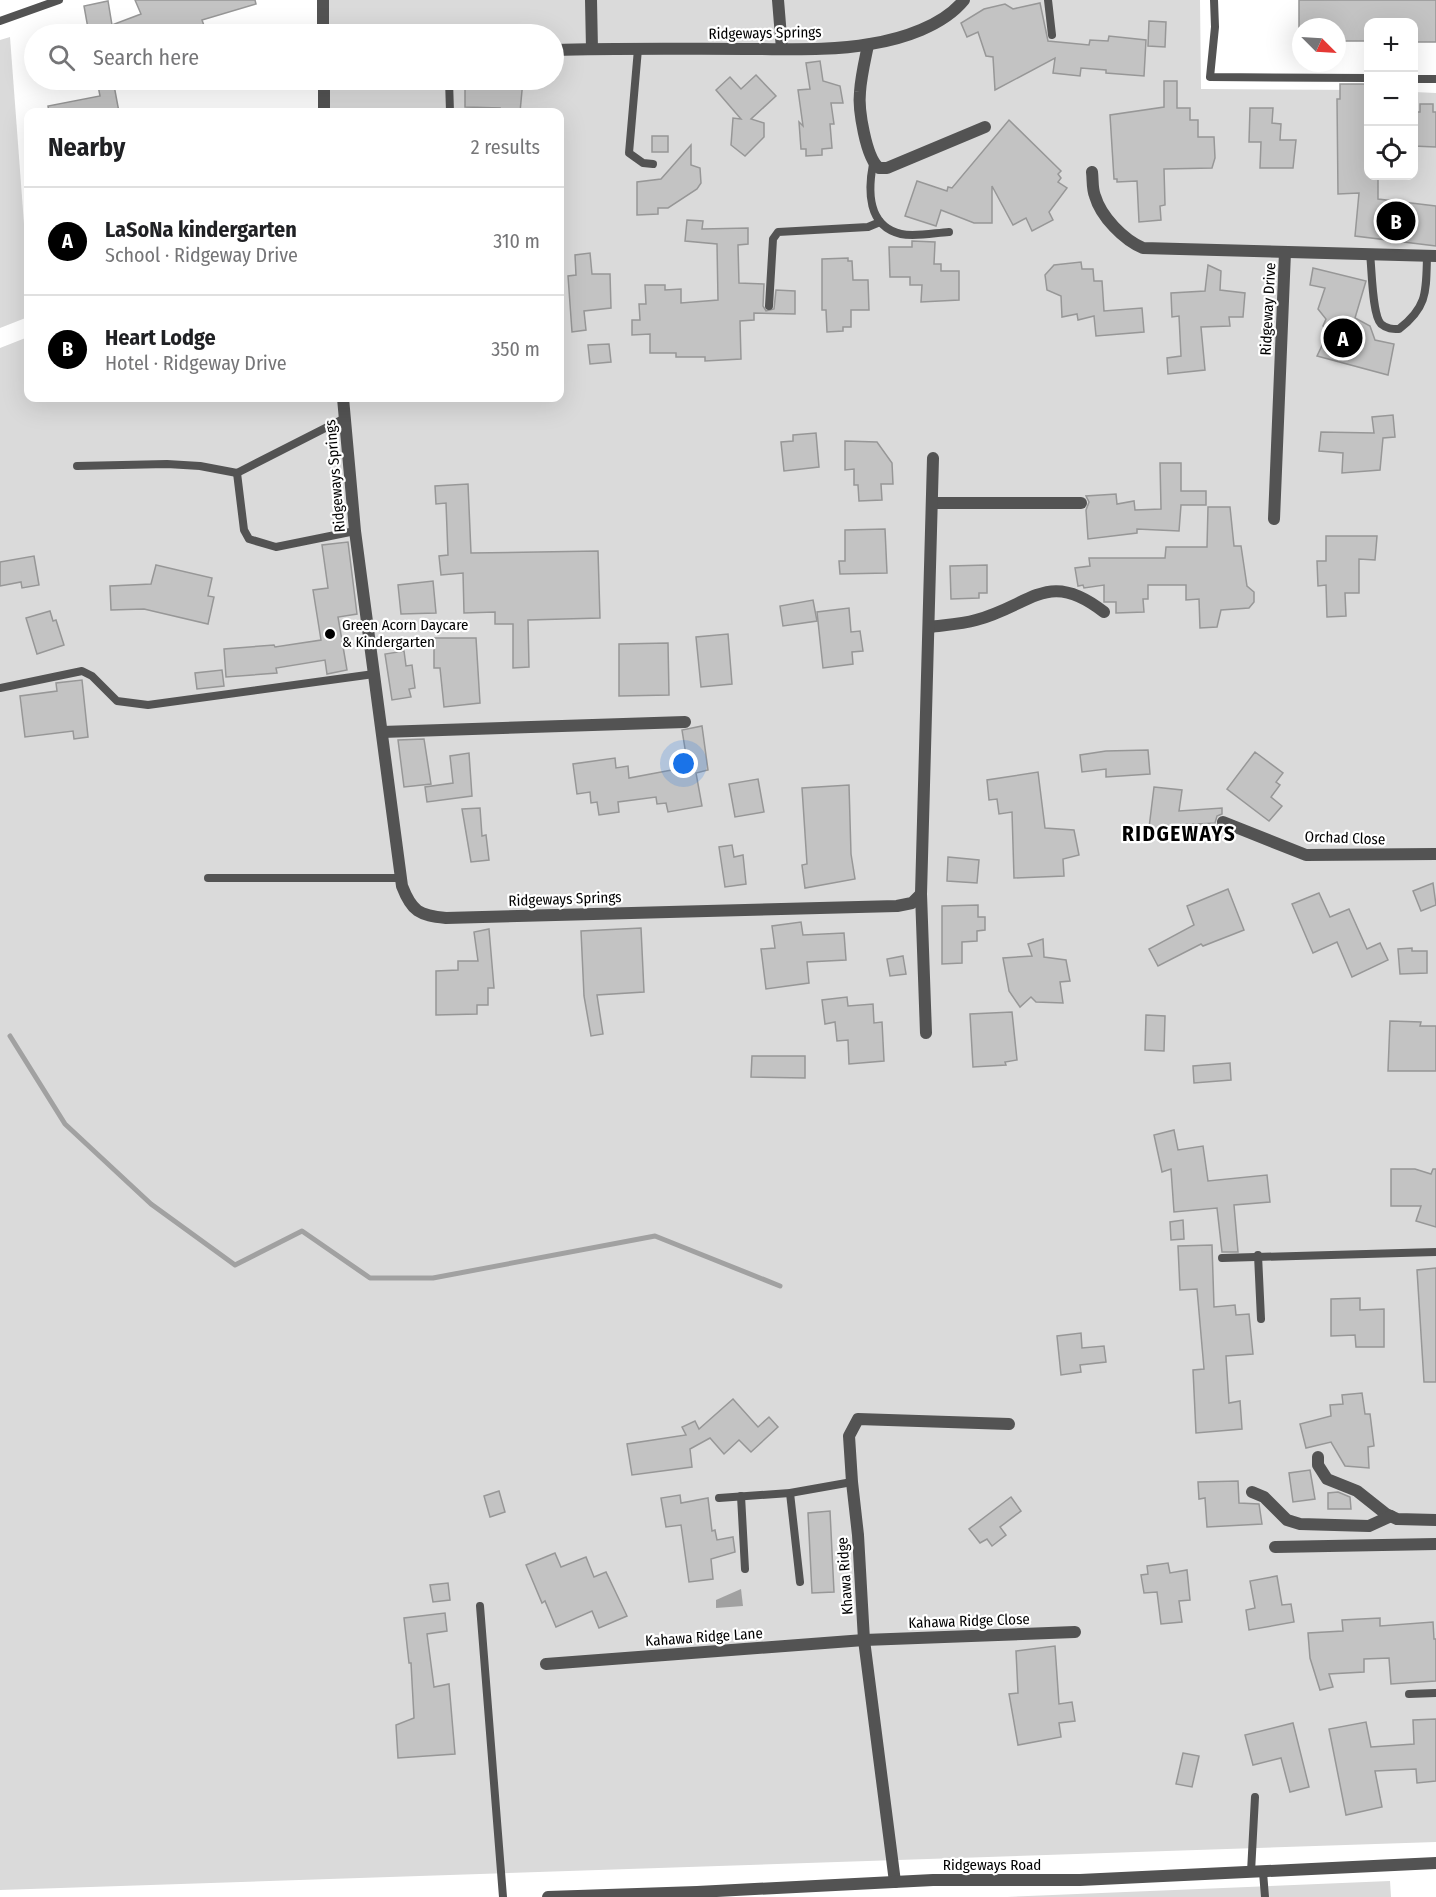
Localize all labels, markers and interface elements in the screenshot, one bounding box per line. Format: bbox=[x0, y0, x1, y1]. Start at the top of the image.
north arrow bbox=[1292, 18, 1346, 72]
map controls bbox=[1364, 18, 1418, 180]
button: + bbox=[1364, 18, 1418, 72]
street label: Ridgeways Springs bbox=[708, 23, 822, 43]
search box bbox=[24, 24, 564, 90]
icon: search bbox=[45, 41, 78, 74]
text: Search here bbox=[93, 44, 199, 71]
button: − bbox=[1364, 72, 1418, 126]
button: locate bbox=[1364, 126, 1418, 180]
text: Nearby bbox=[48, 132, 125, 163]
text: 2 results bbox=[471, 135, 540, 159]
pin: B bbox=[1376, 198, 1416, 244]
text: LaSoNa kindergarten bbox=[105, 216, 297, 243]
text: A bbox=[62, 229, 73, 253]
text: 310 m bbox=[493, 229, 540, 253]
text: School · Ridgeway Drive bbox=[105, 243, 298, 267]
street label: Ridgeway Drive bbox=[1257, 262, 1279, 356]
pin: A bbox=[1324, 316, 1362, 360]
text: Heart Lodge bbox=[105, 324, 216, 351]
text: B bbox=[62, 337, 73, 361]
text: 350 m bbox=[491, 337, 540, 361]
text: Hotel · Ridgeway Drive bbox=[105, 351, 287, 375]
street label: Ridgeways Springs bbox=[321, 419, 349, 533]
place label: Green Acorn Daycare & Kindergarten bbox=[342, 616, 468, 651]
marker: Green Acorn Daycare & Kindergarten bbox=[323, 627, 337, 641]
your location bbox=[669, 749, 698, 778]
district label: RIDGEWAYS bbox=[1122, 821, 1236, 847]
street label: Orchad Close bbox=[1304, 828, 1386, 848]
street label: Ridgeways Springs bbox=[508, 888, 622, 910]
street label: Khawa Ridge bbox=[833, 1537, 857, 1615]
street label: Kahawa Ridge Close bbox=[908, 1610, 1030, 1632]
street label: Kahawa Ridge Lane bbox=[645, 1624, 763, 1650]
street label: Ridgeways Road bbox=[943, 1856, 1041, 1874]

